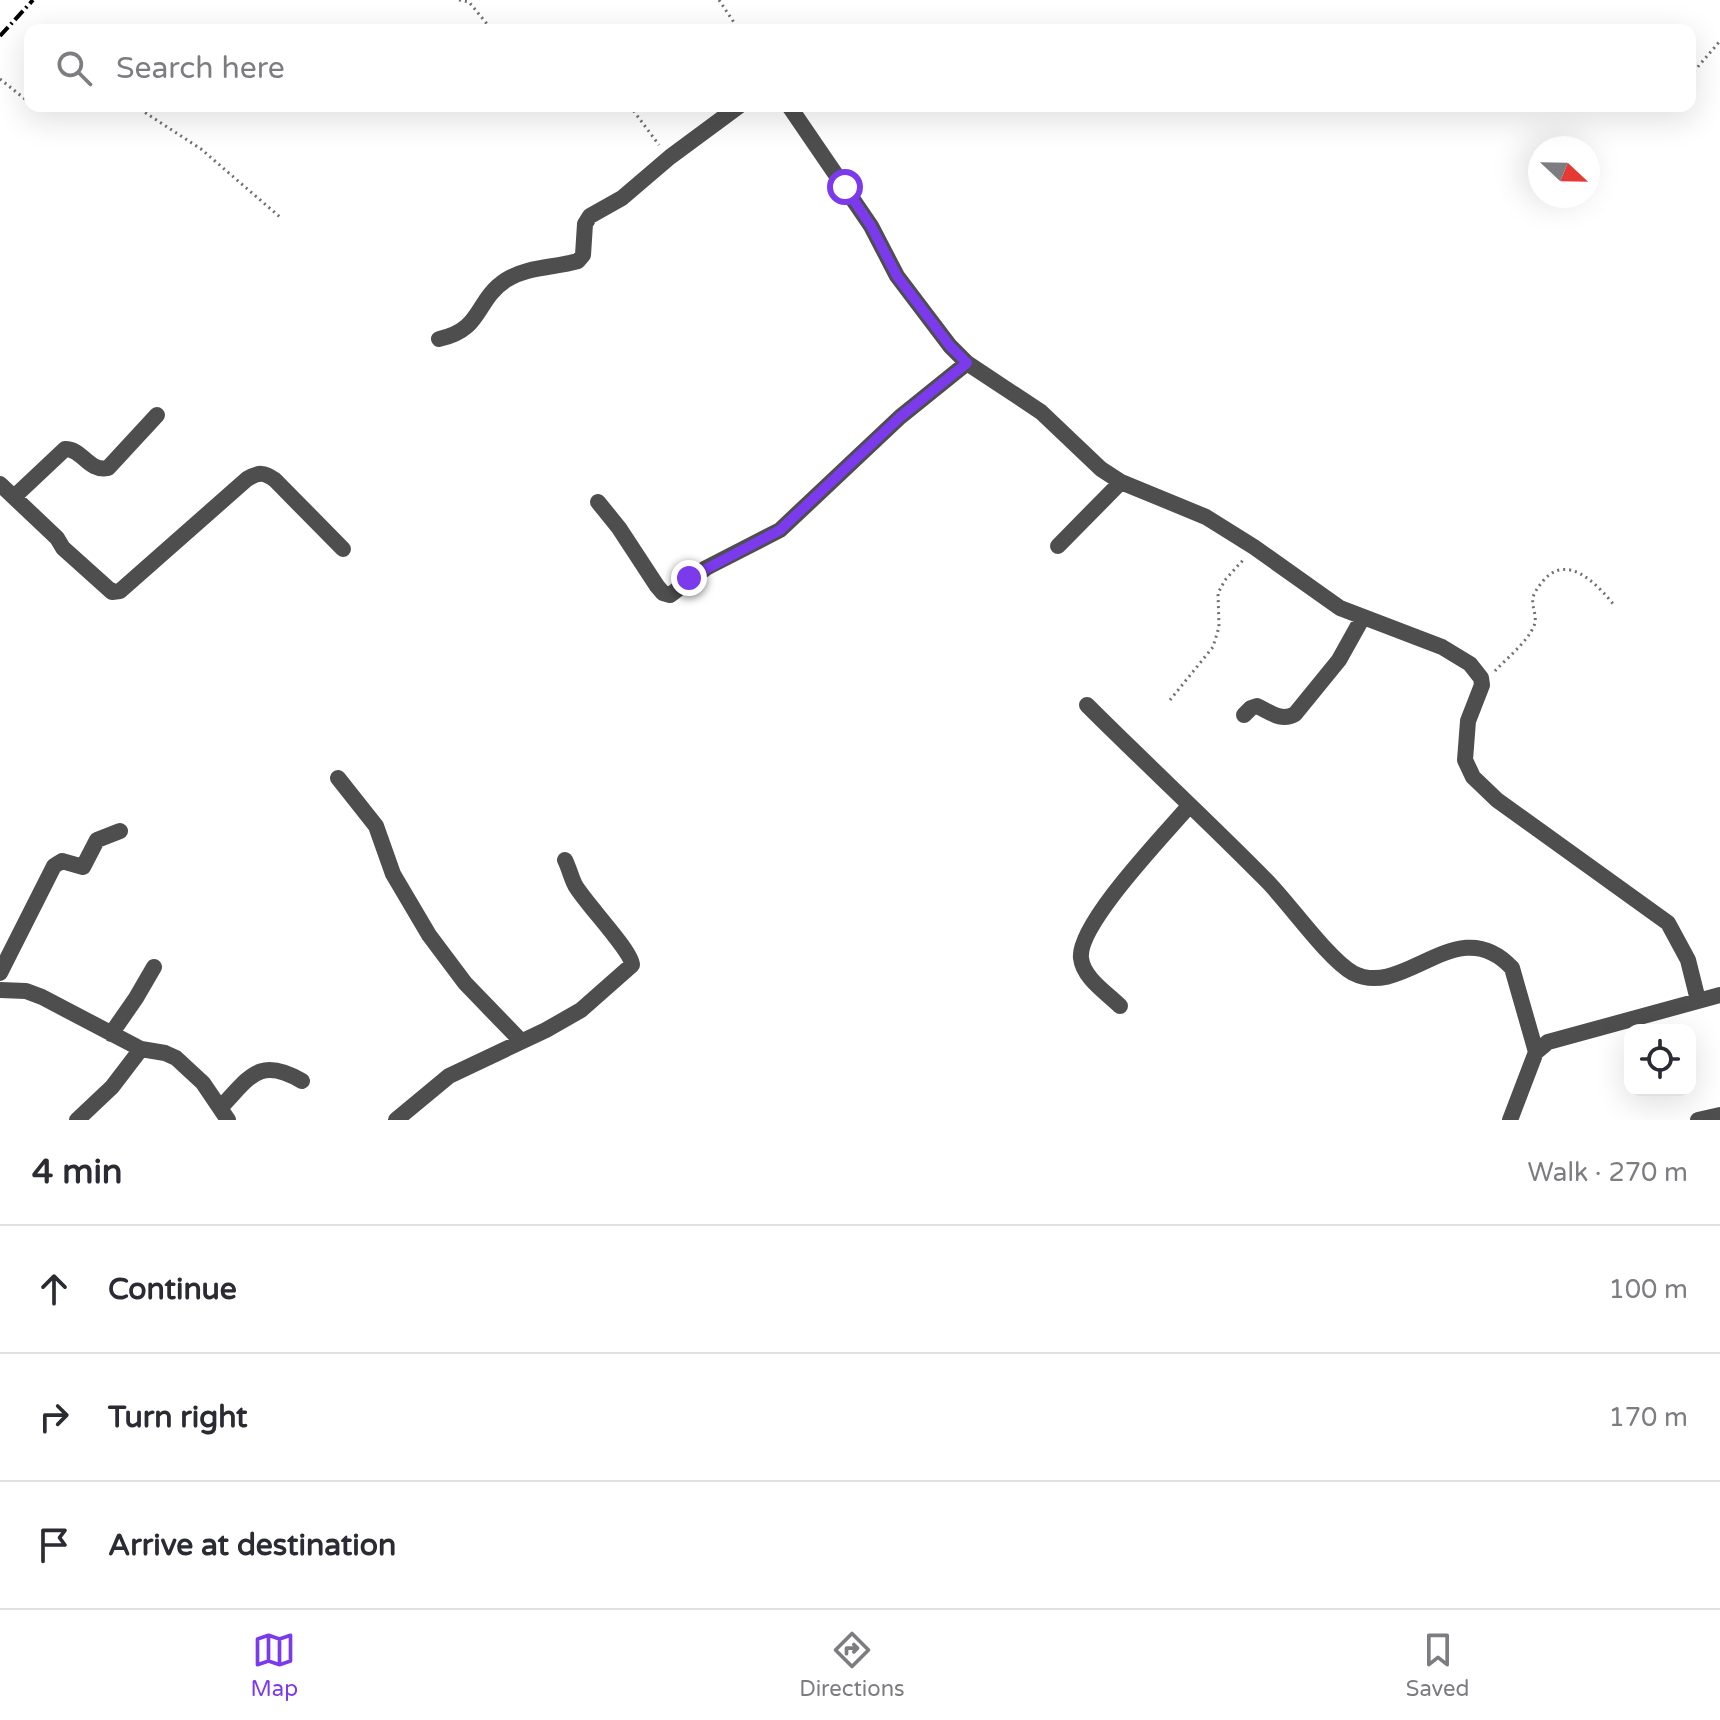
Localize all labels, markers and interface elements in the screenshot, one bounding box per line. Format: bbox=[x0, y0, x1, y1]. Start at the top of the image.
search box bbox=[24, 24, 1696, 112]
icon: search bbox=[52, 46, 96, 90]
text: Search here bbox=[116, 50, 285, 87]
north arrow bbox=[1528, 136, 1600, 208]
route start bbox=[827, 169, 863, 205]
route end bbox=[671, 560, 707, 596]
map controls bbox=[1624, 1024, 1696, 1096]
button: locate bbox=[1624, 1024, 1696, 1096]
text: 4 min bbox=[32, 1152, 123, 1193]
text: Walk · 270 m bbox=[1528, 1157, 1688, 1188]
icon: ahead bbox=[32, 1267, 76, 1311]
text: Continue bbox=[108, 1271, 237, 1308]
text: 100 m bbox=[1608, 1274, 1688, 1305]
icon: right bbox=[32, 1395, 76, 1439]
text: Turn right bbox=[108, 1399, 248, 1436]
text: 170 m bbox=[1608, 1402, 1688, 1433]
icon: arrive bbox=[32, 1523, 76, 1567]
text: Arrive at destination bbox=[108, 1527, 396, 1564]
tab: Map bbox=[251, 1628, 298, 1702]
tab: Directions bbox=[799, 1628, 905, 1702]
tab: Saved bbox=[1406, 1628, 1469, 1702]

